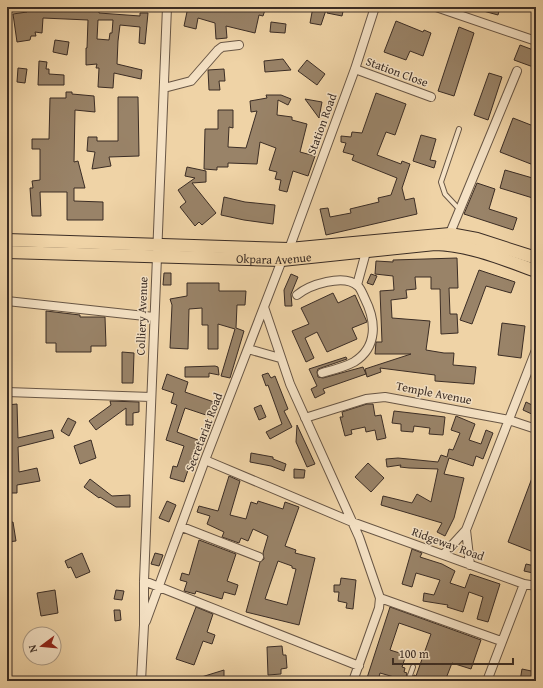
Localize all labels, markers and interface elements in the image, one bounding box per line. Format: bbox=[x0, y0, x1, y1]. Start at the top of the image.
street label: Station Close bbox=[364, 52, 431, 91]
street label: Station Road bbox=[303, 90, 341, 157]
street label: Okpara Avenue bbox=[236, 248, 313, 268]
street label: Colliery Avenue bbox=[132, 276, 151, 356]
street label: Temple Avenue bbox=[395, 377, 474, 408]
street label: Secretariat Road bbox=[181, 389, 227, 474]
street label: Ridgeway Road bbox=[410, 523, 487, 565]
north arrow bbox=[22, 626, 62, 666]
scale bar bbox=[393, 640, 513, 666]
text: N bbox=[24, 642, 41, 654]
text: 100 m bbox=[399, 645, 429, 662]

